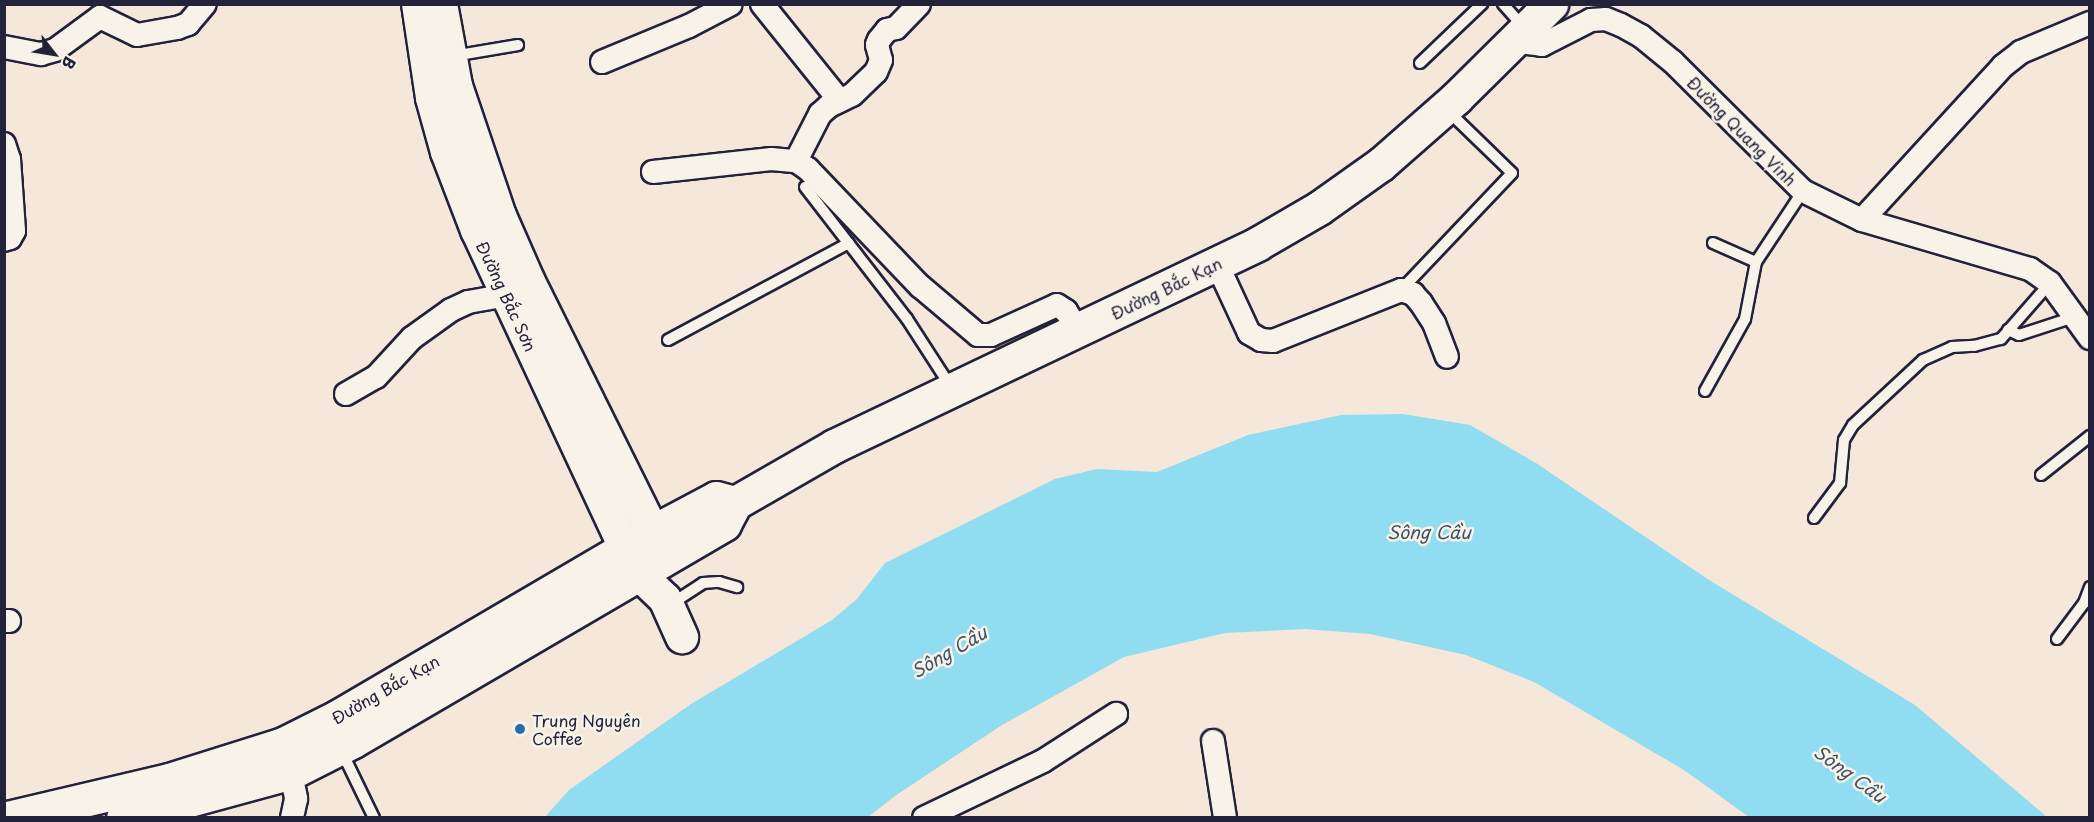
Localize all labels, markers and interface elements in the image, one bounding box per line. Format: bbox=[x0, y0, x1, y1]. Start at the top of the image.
north arrow bbox=[24, 24, 84, 84]
text: B bbox=[56, 52, 83, 74]
street label: Đường Quang Vinh bbox=[1684, 73, 1800, 189]
street label: Đường Bắc Sơn bbox=[473, 238, 541, 354]
street label: Đường Bắc Kạn bbox=[1108, 253, 1224, 323]
water label: Sông Cầu bbox=[1387, 521, 1471, 543]
water label: Sông Cầu bbox=[907, 622, 991, 682]
street label: Đường Bắc Kạn bbox=[328, 651, 442, 727]
place label: Trung Nguyên Coffee bbox=[532, 710, 641, 748]
marker: Trung Nguyên Coffee bbox=[513, 722, 527, 736]
water label: Sông Cầu bbox=[1810, 741, 1890, 807]

